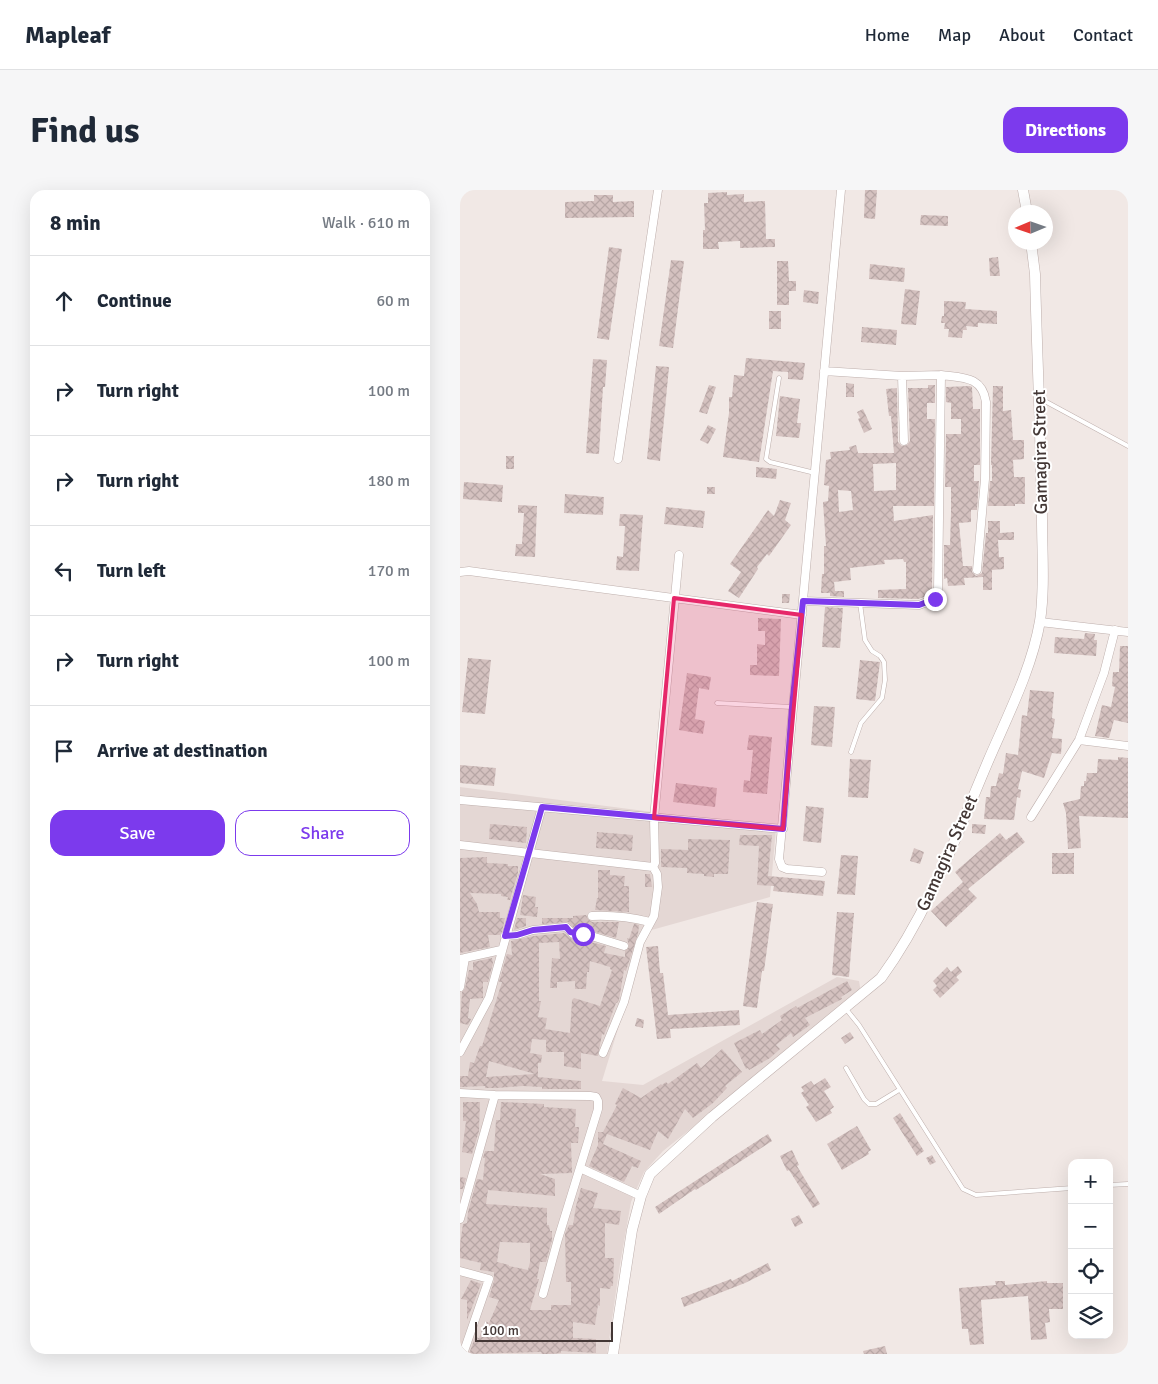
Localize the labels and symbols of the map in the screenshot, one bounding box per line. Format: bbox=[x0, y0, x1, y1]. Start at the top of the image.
north arrow bbox=[1008, 205, 1053, 250]
street label: Gamagira Street bbox=[1028, 389, 1052, 515]
route end bbox=[924, 588, 947, 611]
street label: Gamagira Street bbox=[912, 791, 982, 915]
route start bbox=[572, 923, 595, 946]
scale bar bbox=[475, 1319, 612, 1342]

